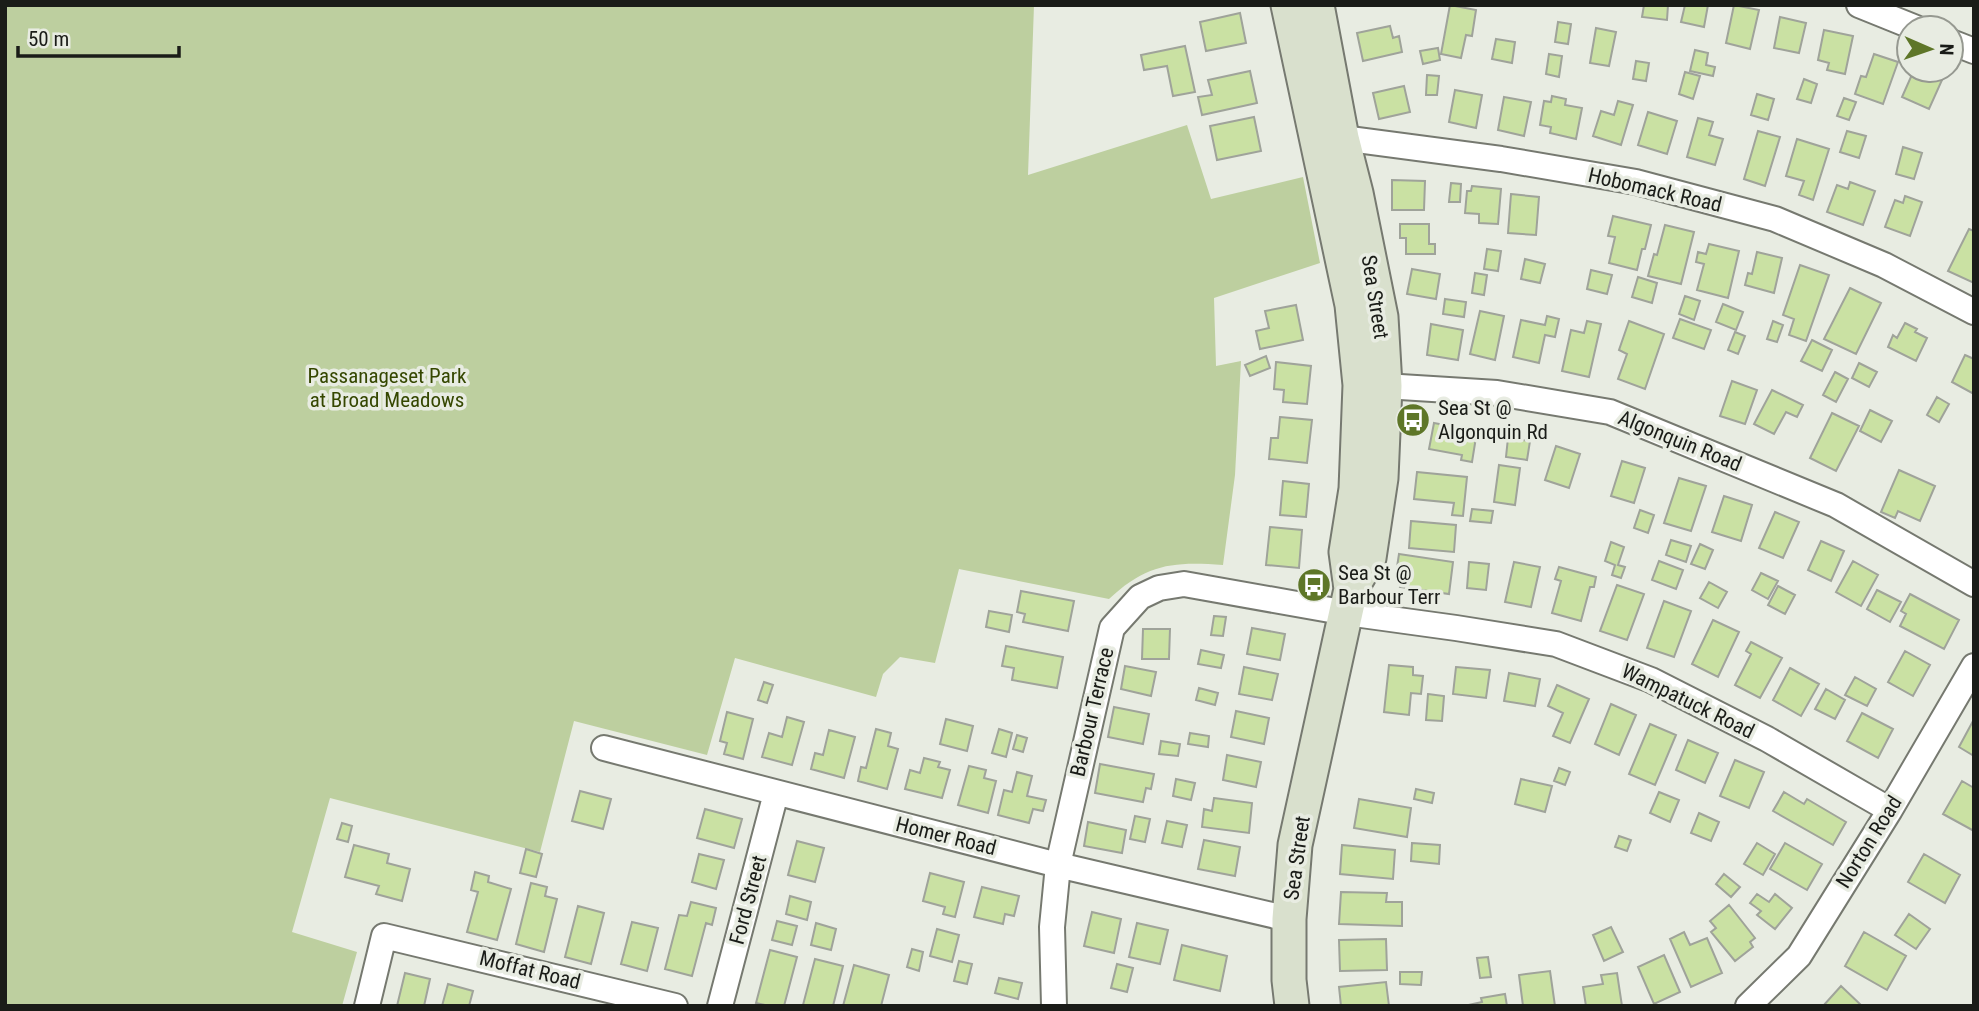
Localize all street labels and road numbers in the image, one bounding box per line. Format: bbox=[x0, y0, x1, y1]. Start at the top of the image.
street label: Hobomack Road bbox=[1586, 163, 1724, 217]
street label: Sea Street bbox=[1357, 253, 1393, 341]
street label: Algonquin Road bbox=[1615, 405, 1745, 477]
street label: Barbour Terrace bbox=[1066, 645, 1119, 779]
street label: Wampatuck Road bbox=[1618, 659, 1758, 743]
street label: Norton Road bbox=[1831, 791, 1907, 893]
street label: Homer Road bbox=[893, 812, 999, 860]
street label: Sea Street bbox=[1279, 814, 1315, 902]
street label: Ford Street bbox=[725, 853, 771, 947]
street label: Moffat Road bbox=[477, 946, 583, 994]

